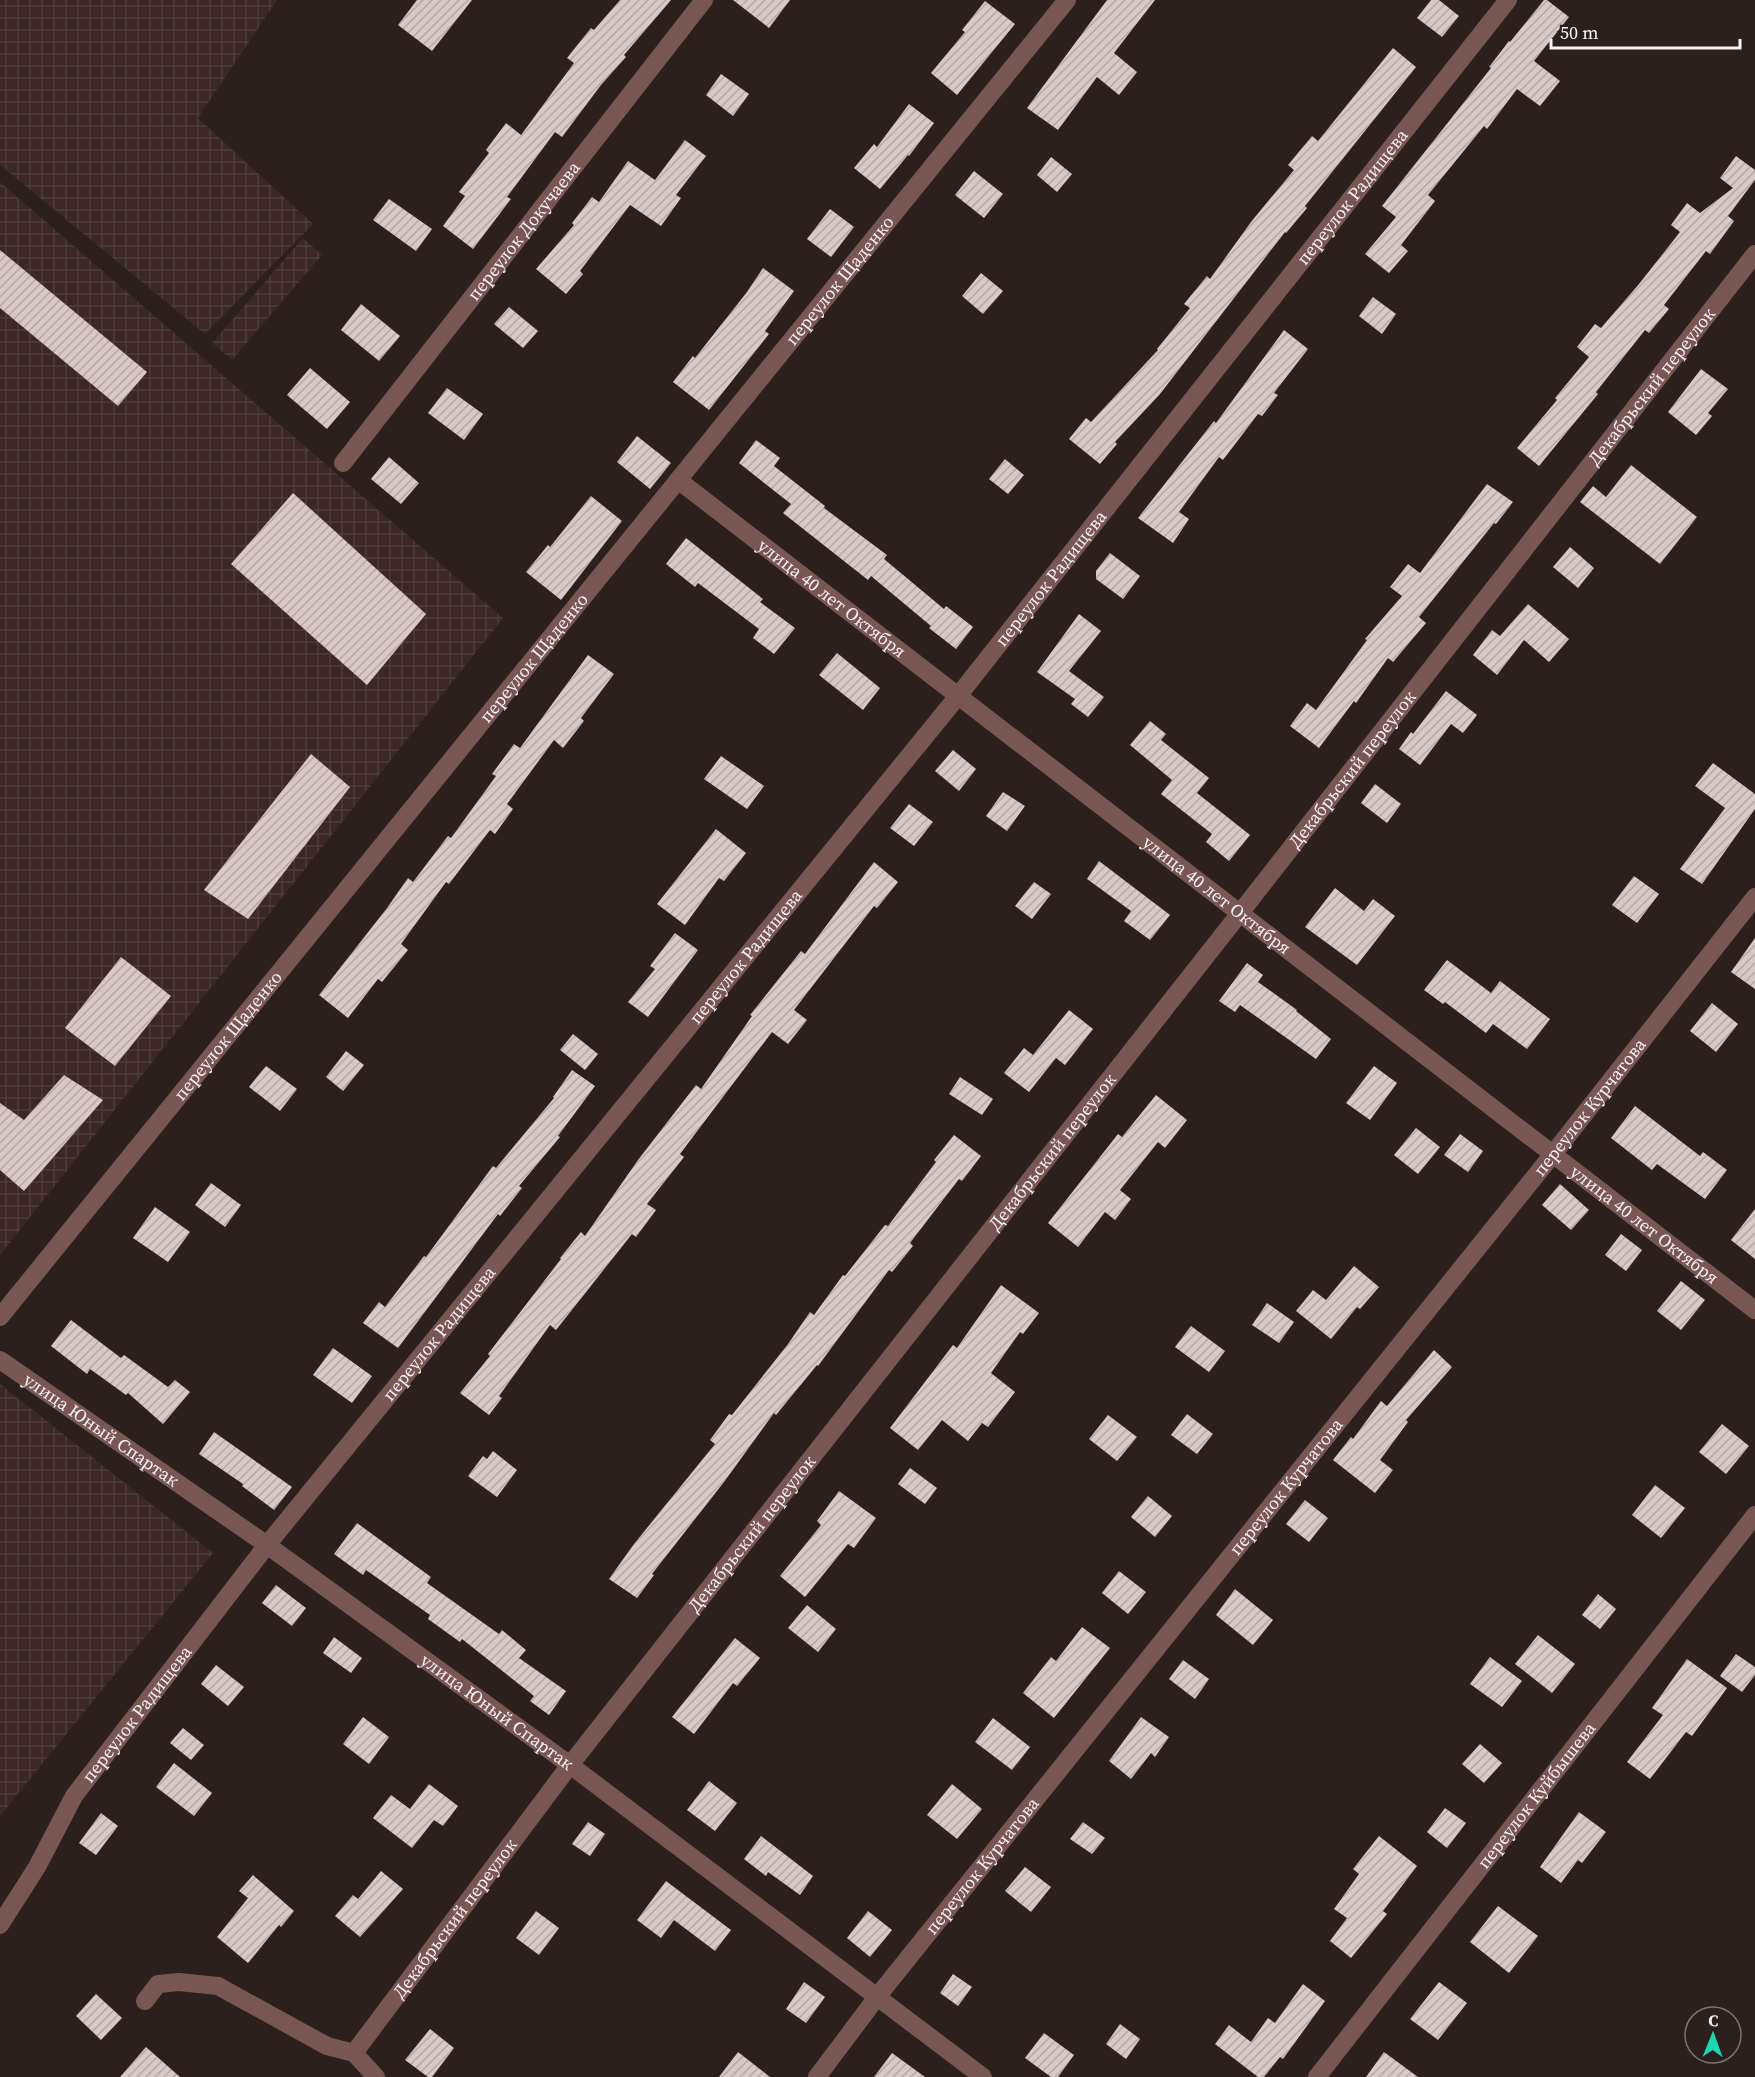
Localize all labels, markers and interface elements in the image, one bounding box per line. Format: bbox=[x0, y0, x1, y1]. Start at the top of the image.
scale bar bbox=[1551, 12, 1740, 50]
text: 50 m bbox=[1560, 20, 1598, 45]
street label: переулок Радищева bbox=[1290, 123, 1414, 270]
street label: переулок Докучаева bbox=[461, 155, 586, 306]
street label: переулок Щаденко bbox=[779, 210, 900, 350]
street label: Декабрьский переулок bbox=[1581, 302, 1721, 470]
street label: переулок Радищева bbox=[989, 504, 1113, 651]
street label: улица 40 лет Октября bbox=[753, 533, 911, 663]
street label: переулок Щаденко bbox=[473, 588, 594, 728]
street label: Декабрьский переулок bbox=[1282, 685, 1421, 853]
street label: улица 40 лет Октября bbox=[1137, 829, 1296, 960]
street label: переулок Радищева bbox=[683, 883, 808, 1029]
street label: переулок Щаденко bbox=[167, 965, 288, 1105]
street label: переулок Курчатова bbox=[1527, 1032, 1652, 1181]
street label: Декабрьский переулок bbox=[982, 1068, 1122, 1236]
street label: улица 40 лет Октября bbox=[1565, 1159, 1724, 1290]
street label: переулок Радищева bbox=[376, 1260, 502, 1406]
street label: улица Юный Спартак bbox=[19, 1367, 184, 1492]
street label: переулок Курчатова bbox=[1223, 1412, 1349, 1560]
street label: Декабрьский переулок bbox=[682, 1450, 821, 1618]
street label: переулок Радищева bbox=[76, 1639, 198, 1788]
street label: улица Юный Спартак bbox=[415, 1647, 579, 1776]
street label: переулок Куйбышева bbox=[1471, 1716, 1602, 1874]
street label: переулок Курчатова bbox=[919, 1791, 1045, 1939]
street label: Декабрьский переулок bbox=[386, 1833, 523, 2003]
north arrow bbox=[1683, 2005, 1743, 2065]
text: С bbox=[1708, 2009, 1718, 2031]

